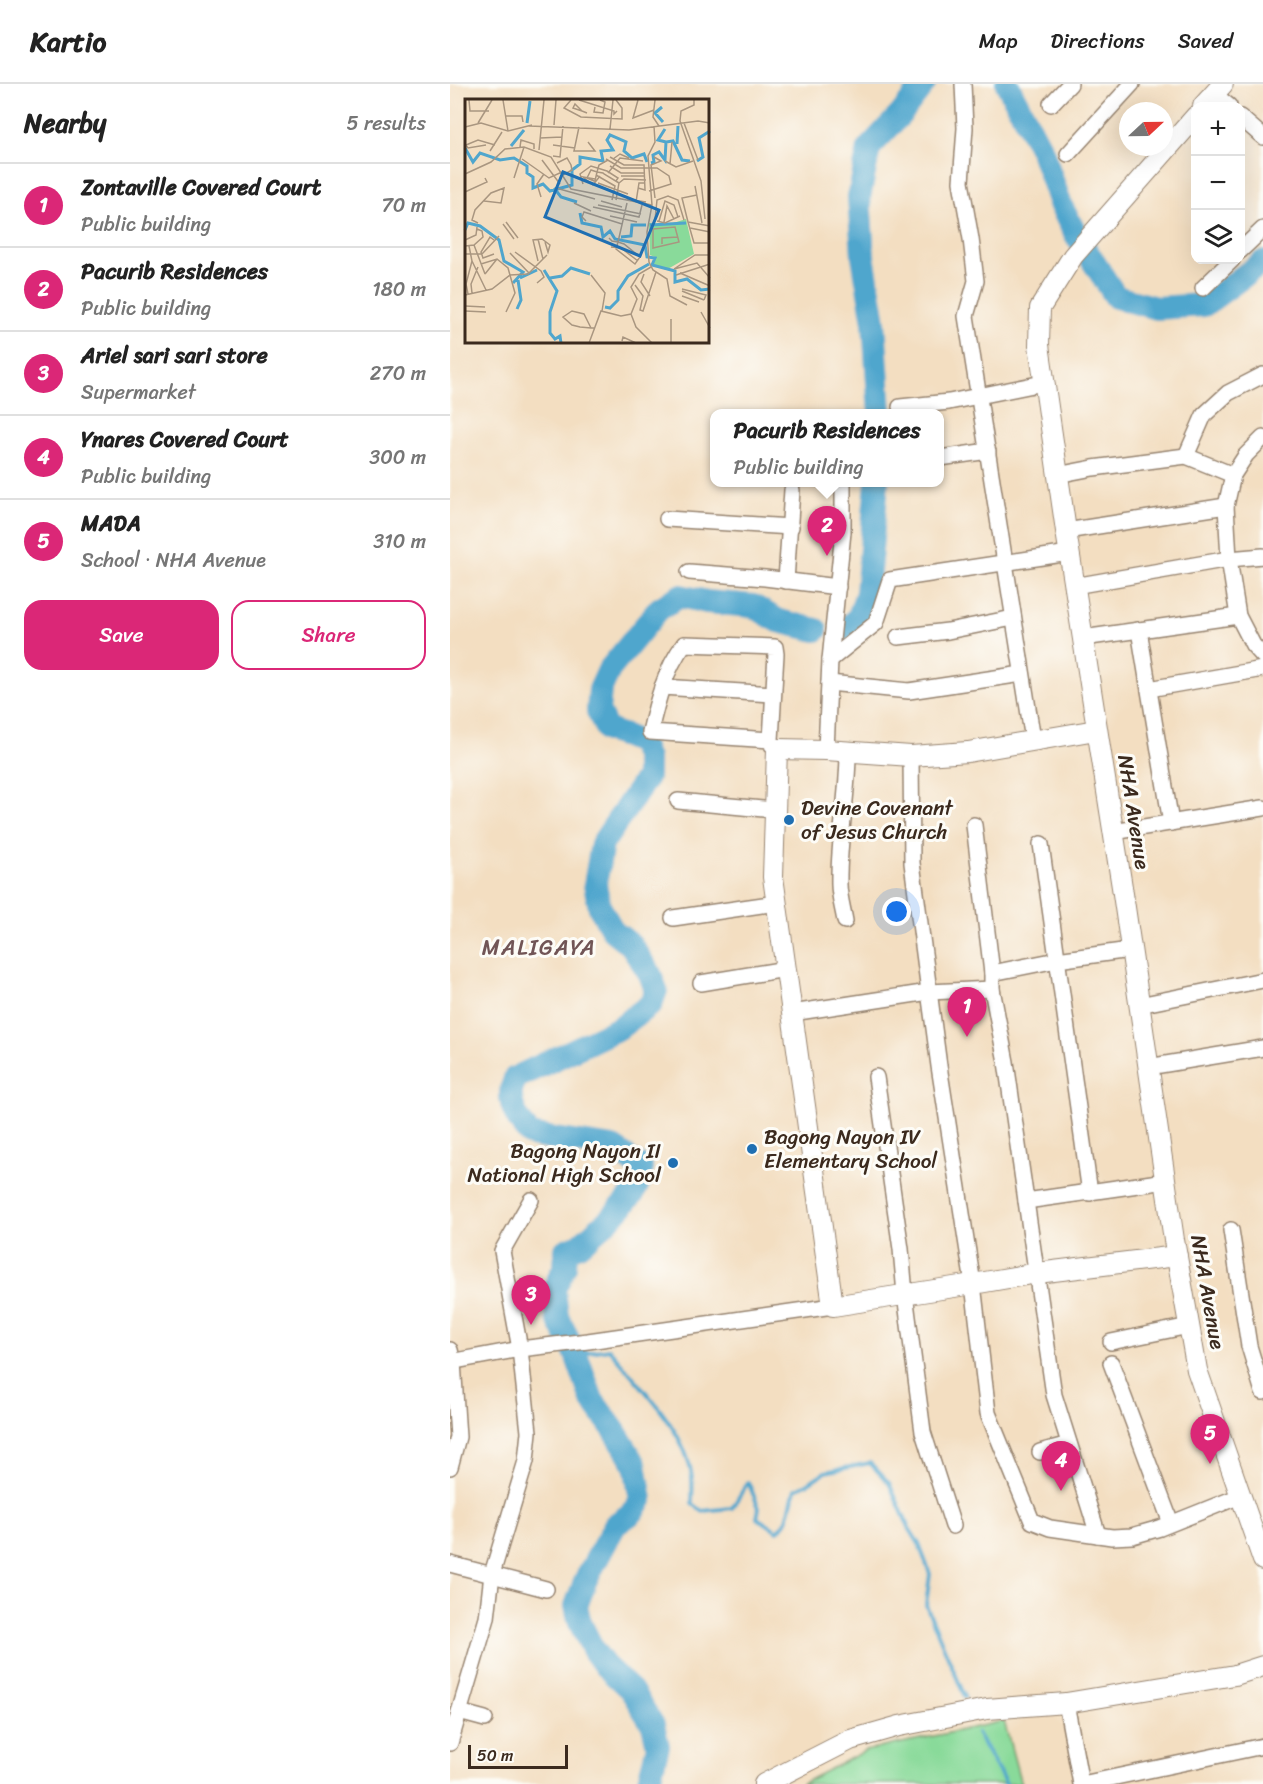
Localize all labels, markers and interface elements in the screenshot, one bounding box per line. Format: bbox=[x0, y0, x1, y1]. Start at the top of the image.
text: Kartio bbox=[30, 17, 106, 66]
text: Map bbox=[979, 22, 1017, 60]
text: Directions bbox=[1050, 22, 1145, 60]
text: Saved bbox=[1178, 22, 1233, 60]
inset map bbox=[465, 99, 710, 344]
text: Nearby bbox=[24, 100, 106, 146]
north arrow bbox=[1119, 102, 1173, 156]
map controls bbox=[1191, 102, 1245, 264]
button: + bbox=[1191, 102, 1245, 156]
text: 5 results bbox=[347, 106, 426, 141]
button: − bbox=[1191, 156, 1245, 210]
text: Zontaville Covered Court bbox=[81, 168, 321, 207]
text: 1 bbox=[39, 188, 48, 223]
text: 70 m bbox=[381, 188, 426, 223]
text: Public building bbox=[81, 207, 211, 242]
button: layers bbox=[1191, 210, 1245, 264]
text: Pacurib Residences bbox=[81, 252, 268, 291]
text: 2 bbox=[38, 272, 49, 307]
text: 180 m bbox=[372, 272, 426, 307]
text: Public building bbox=[81, 291, 211, 326]
text: Ariel sari sari store bbox=[81, 336, 268, 375]
text: 3 bbox=[38, 356, 49, 391]
text: 270 m bbox=[370, 356, 426, 391]
text: Supermarket bbox=[81, 375, 196, 410]
popup bbox=[710, 409, 944, 487]
text: Pacurib Residences bbox=[733, 411, 921, 450]
text: Ynares Covered Court bbox=[81, 420, 289, 459]
text: 4 bbox=[37, 440, 50, 475]
text: 300 m bbox=[369, 440, 426, 475]
text: Public building bbox=[733, 450, 864, 485]
text: Public building bbox=[81, 459, 211, 494]
text: MADA bbox=[81, 504, 141, 543]
pin: 2 bbox=[808, 506, 847, 556]
text: 5 bbox=[37, 524, 50, 559]
text: 310 m bbox=[373, 524, 426, 559]
text: School · NHA Avenue bbox=[81, 543, 266, 578]
button: Save bbox=[24, 600, 219, 670]
button: Share bbox=[231, 600, 426, 670]
street label: NHA Avenue bbox=[1106, 752, 1162, 872]
place label: Devine Covenant of Jesus Church bbox=[801, 789, 954, 851]
marker: Devine Covenant of Jesus Church bbox=[782, 813, 796, 827]
your location bbox=[882, 897, 911, 926]
district label: MALIGAYA bbox=[482, 928, 596, 967]
pin: 1 bbox=[948, 988, 986, 1037]
place label: Bagong Nayon IV Elementary School bbox=[764, 1118, 938, 1180]
place label: Bagong Nayon II National High School bbox=[468, 1132, 662, 1194]
marker: Bagong Nayon IV Elementary School bbox=[745, 1142, 759, 1156]
marker: Bagong Nayon II National High School bbox=[666, 1156, 680, 1170]
street label: NHA Avenue bbox=[1179, 1232, 1237, 1352]
pin: 3 bbox=[512, 1276, 550, 1325]
pin: 5 bbox=[1190, 1414, 1230, 1464]
pin: 4 bbox=[1042, 1442, 1080, 1491]
text: 50 m bbox=[477, 1741, 513, 1770]
scale bar bbox=[468, 1742, 568, 1770]

